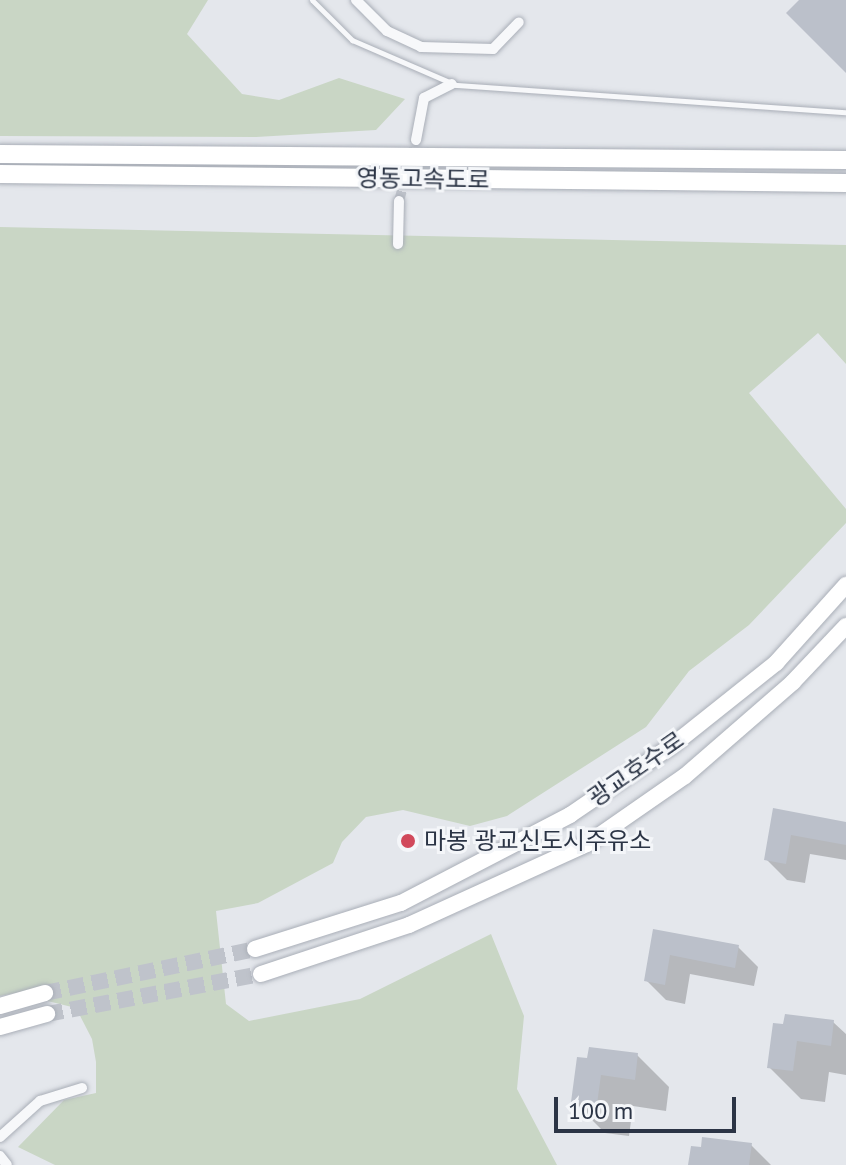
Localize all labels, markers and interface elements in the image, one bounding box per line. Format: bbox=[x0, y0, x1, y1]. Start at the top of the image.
street label: 영동고속도로 bbox=[357, 163, 489, 195]
street label: 광교호수로 bbox=[583, 726, 689, 812]
place label: 마봉 광교신도시주유소 bbox=[424, 827, 651, 855]
marker: 마봉 광교신도시주유소 bbox=[399, 832, 417, 850]
scale bar bbox=[558, 1081, 740, 1131]
text: 100 m bbox=[568, 1095, 633, 1126]

